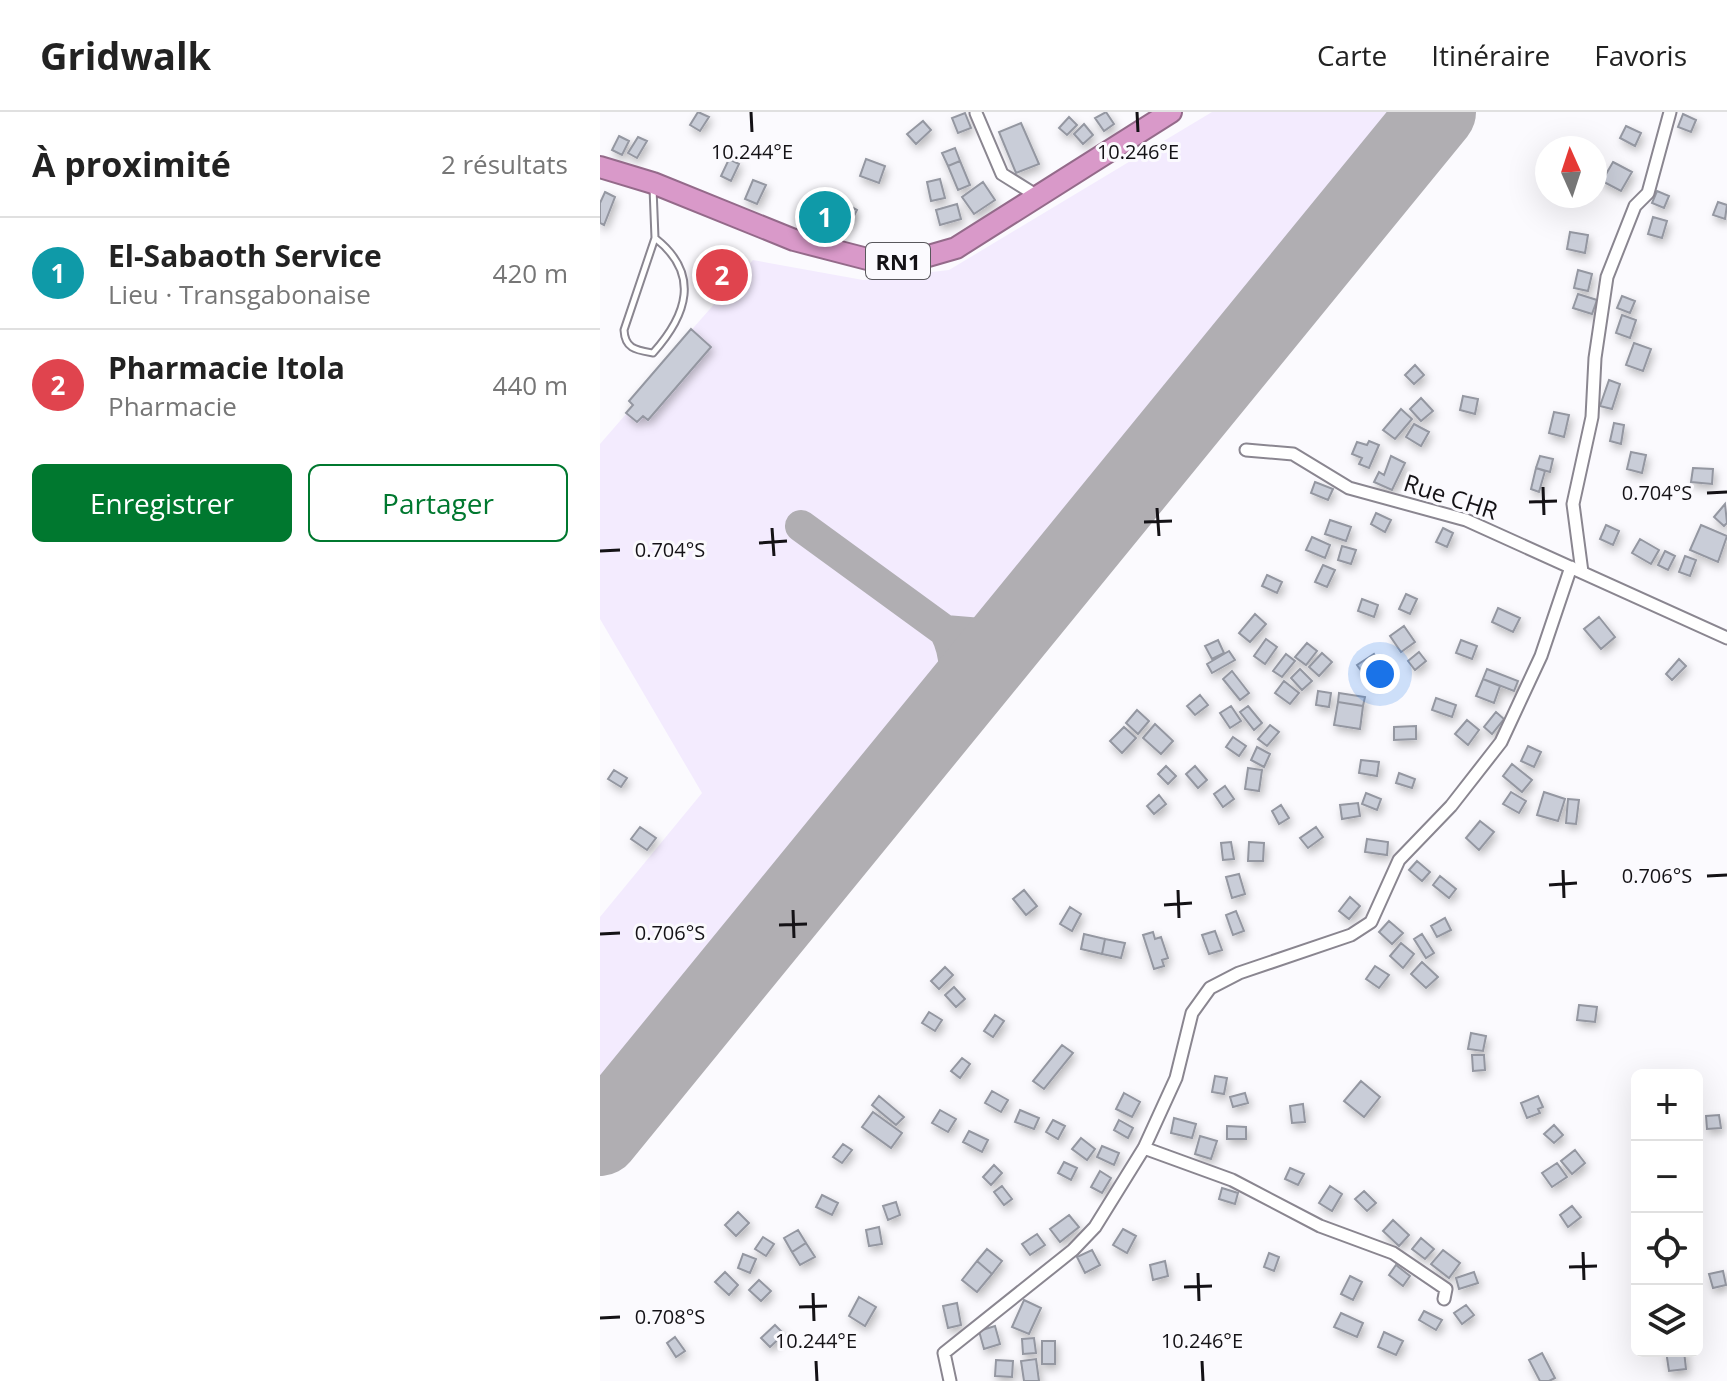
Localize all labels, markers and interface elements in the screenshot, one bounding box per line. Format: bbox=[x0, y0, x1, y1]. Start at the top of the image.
text: Gridwalk bbox=[40, 29, 211, 81]
text: Carte bbox=[1317, 36, 1387, 74]
text: Itinéraire bbox=[1431, 36, 1550, 74]
text: Favoris bbox=[1594, 36, 1687, 74]
north arrow bbox=[1535, 136, 1607, 208]
text: 10.244°E bbox=[711, 138, 793, 165]
text: 10.246°E bbox=[1097, 138, 1179, 165]
text: À proximité bbox=[32, 141, 231, 187]
text: 2 résultats bbox=[441, 146, 568, 182]
pin: 1 bbox=[799, 187, 851, 247]
text: El-Sabaoth Service bbox=[108, 235, 382, 276]
road number: RN1 bbox=[866, 243, 930, 279]
pin: 2 bbox=[696, 245, 748, 305]
text: 1 bbox=[51, 255, 65, 291]
text: 420 m bbox=[493, 255, 568, 291]
text: Lieu · Transgabonaise bbox=[108, 276, 371, 312]
text: Pharmacie Itola bbox=[108, 347, 345, 388]
text: 2 bbox=[51, 367, 65, 403]
text: 440 m bbox=[493, 367, 568, 403]
text: Pharmacie bbox=[108, 388, 237, 424]
button: Enregistrer bbox=[32, 464, 292, 542]
button: Partager bbox=[308, 464, 568, 542]
street label: Rue CHR bbox=[1400, 465, 1502, 527]
text: 0.704°S bbox=[1622, 479, 1692, 506]
text: 0.704°S bbox=[635, 536, 705, 563]
your location bbox=[1360, 654, 1400, 694]
text: 0.706°S bbox=[1622, 862, 1692, 889]
text: 0.706°S bbox=[635, 919, 705, 946]
map controls bbox=[1631, 1069, 1703, 1357]
button: + bbox=[1631, 1069, 1703, 1141]
button: − bbox=[1631, 1141, 1703, 1213]
button: locate bbox=[1631, 1213, 1703, 1285]
button: layers bbox=[1631, 1285, 1703, 1357]
text: 0.708°S bbox=[635, 1303, 705, 1330]
text: 10.244°E bbox=[775, 1327, 857, 1354]
text: 10.246°E bbox=[1161, 1327, 1243, 1354]

